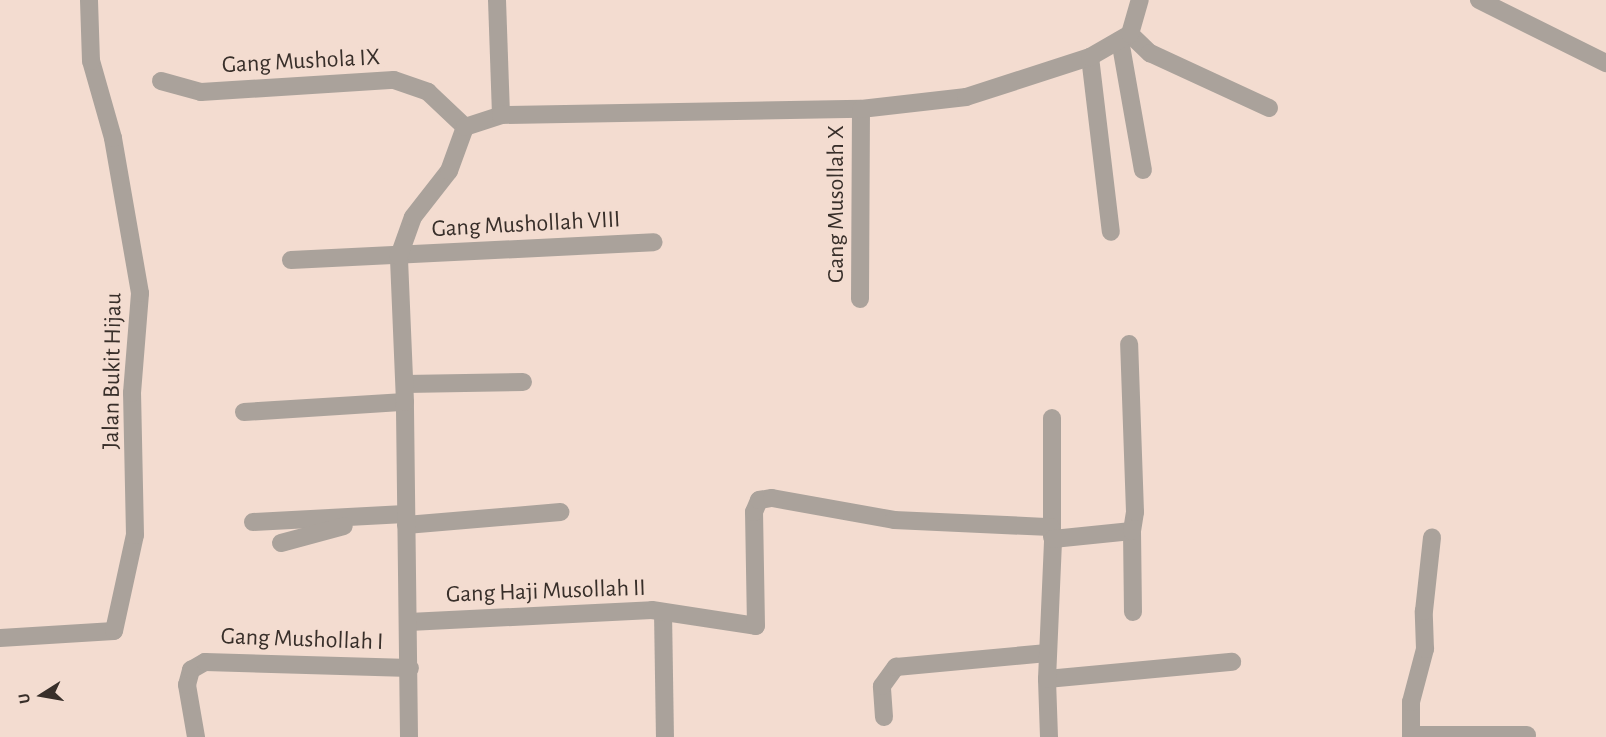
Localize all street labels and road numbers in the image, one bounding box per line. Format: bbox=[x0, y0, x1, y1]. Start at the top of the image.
street label: Gang Mushola IX bbox=[221, 43, 381, 81]
street label: Gang Musollah X bbox=[823, 125, 851, 283]
street label: Gang Mushollah VIII bbox=[431, 206, 621, 244]
street label: Jalan Bukit Hijau bbox=[97, 292, 129, 450]
street label: Gang Haji Musollah II bbox=[446, 574, 646, 610]
street label: Gang Mushollah I bbox=[220, 623, 384, 657]

